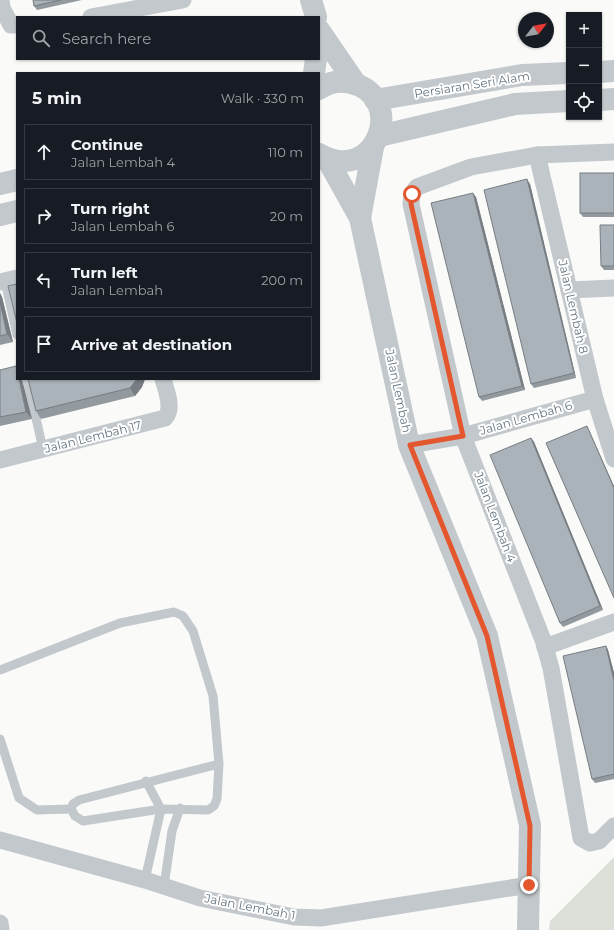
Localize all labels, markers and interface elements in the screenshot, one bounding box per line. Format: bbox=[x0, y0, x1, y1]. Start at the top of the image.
north arrow bbox=[518, 12, 554, 48]
map controls bbox=[566, 12, 602, 120]
button: + bbox=[566, 12, 602, 48]
search box bbox=[16, 16, 320, 60]
icon: search bbox=[30, 27, 52, 49]
text: Search here bbox=[62, 29, 151, 48]
button: − bbox=[566, 48, 602, 84]
street label: Persiaran Seri Alam bbox=[413, 68, 531, 101]
button: locate bbox=[566, 84, 602, 120]
text: 5 min bbox=[32, 88, 82, 108]
text: Walk · 330 m bbox=[221, 90, 304, 106]
text: Continue bbox=[71, 135, 143, 154]
icon: ahead bbox=[33, 141, 55, 163]
text: 110 m bbox=[268, 144, 303, 160]
text: Jalan Lembah 4 bbox=[71, 154, 175, 170]
route start bbox=[403, 185, 421, 203]
text: Turn right bbox=[71, 199, 150, 218]
icon: right bbox=[33, 205, 55, 227]
text: 20 m bbox=[270, 208, 303, 224]
text: Jalan Lembah 6 bbox=[71, 218, 174, 234]
street label: Jalan Lembah 8 bbox=[555, 258, 592, 356]
text: Turn left bbox=[71, 263, 138, 282]
icon: left bbox=[33, 269, 55, 291]
text: 200 m bbox=[261, 272, 303, 288]
text: Jalan Lembah bbox=[71, 282, 163, 298]
icon: arrive bbox=[33, 333, 55, 355]
text: Arrive at destination bbox=[71, 335, 232, 354]
street label: Jalan Lembah bbox=[382, 347, 415, 434]
street label: Jalan Lembah 6 bbox=[477, 397, 574, 438]
street label: Jalan Lembah 17 bbox=[42, 417, 143, 456]
street label: Jalan Lembah 4 bbox=[471, 468, 520, 564]
route end bbox=[520, 876, 538, 894]
street label: Jalan Lembah 1 bbox=[202, 890, 297, 923]

